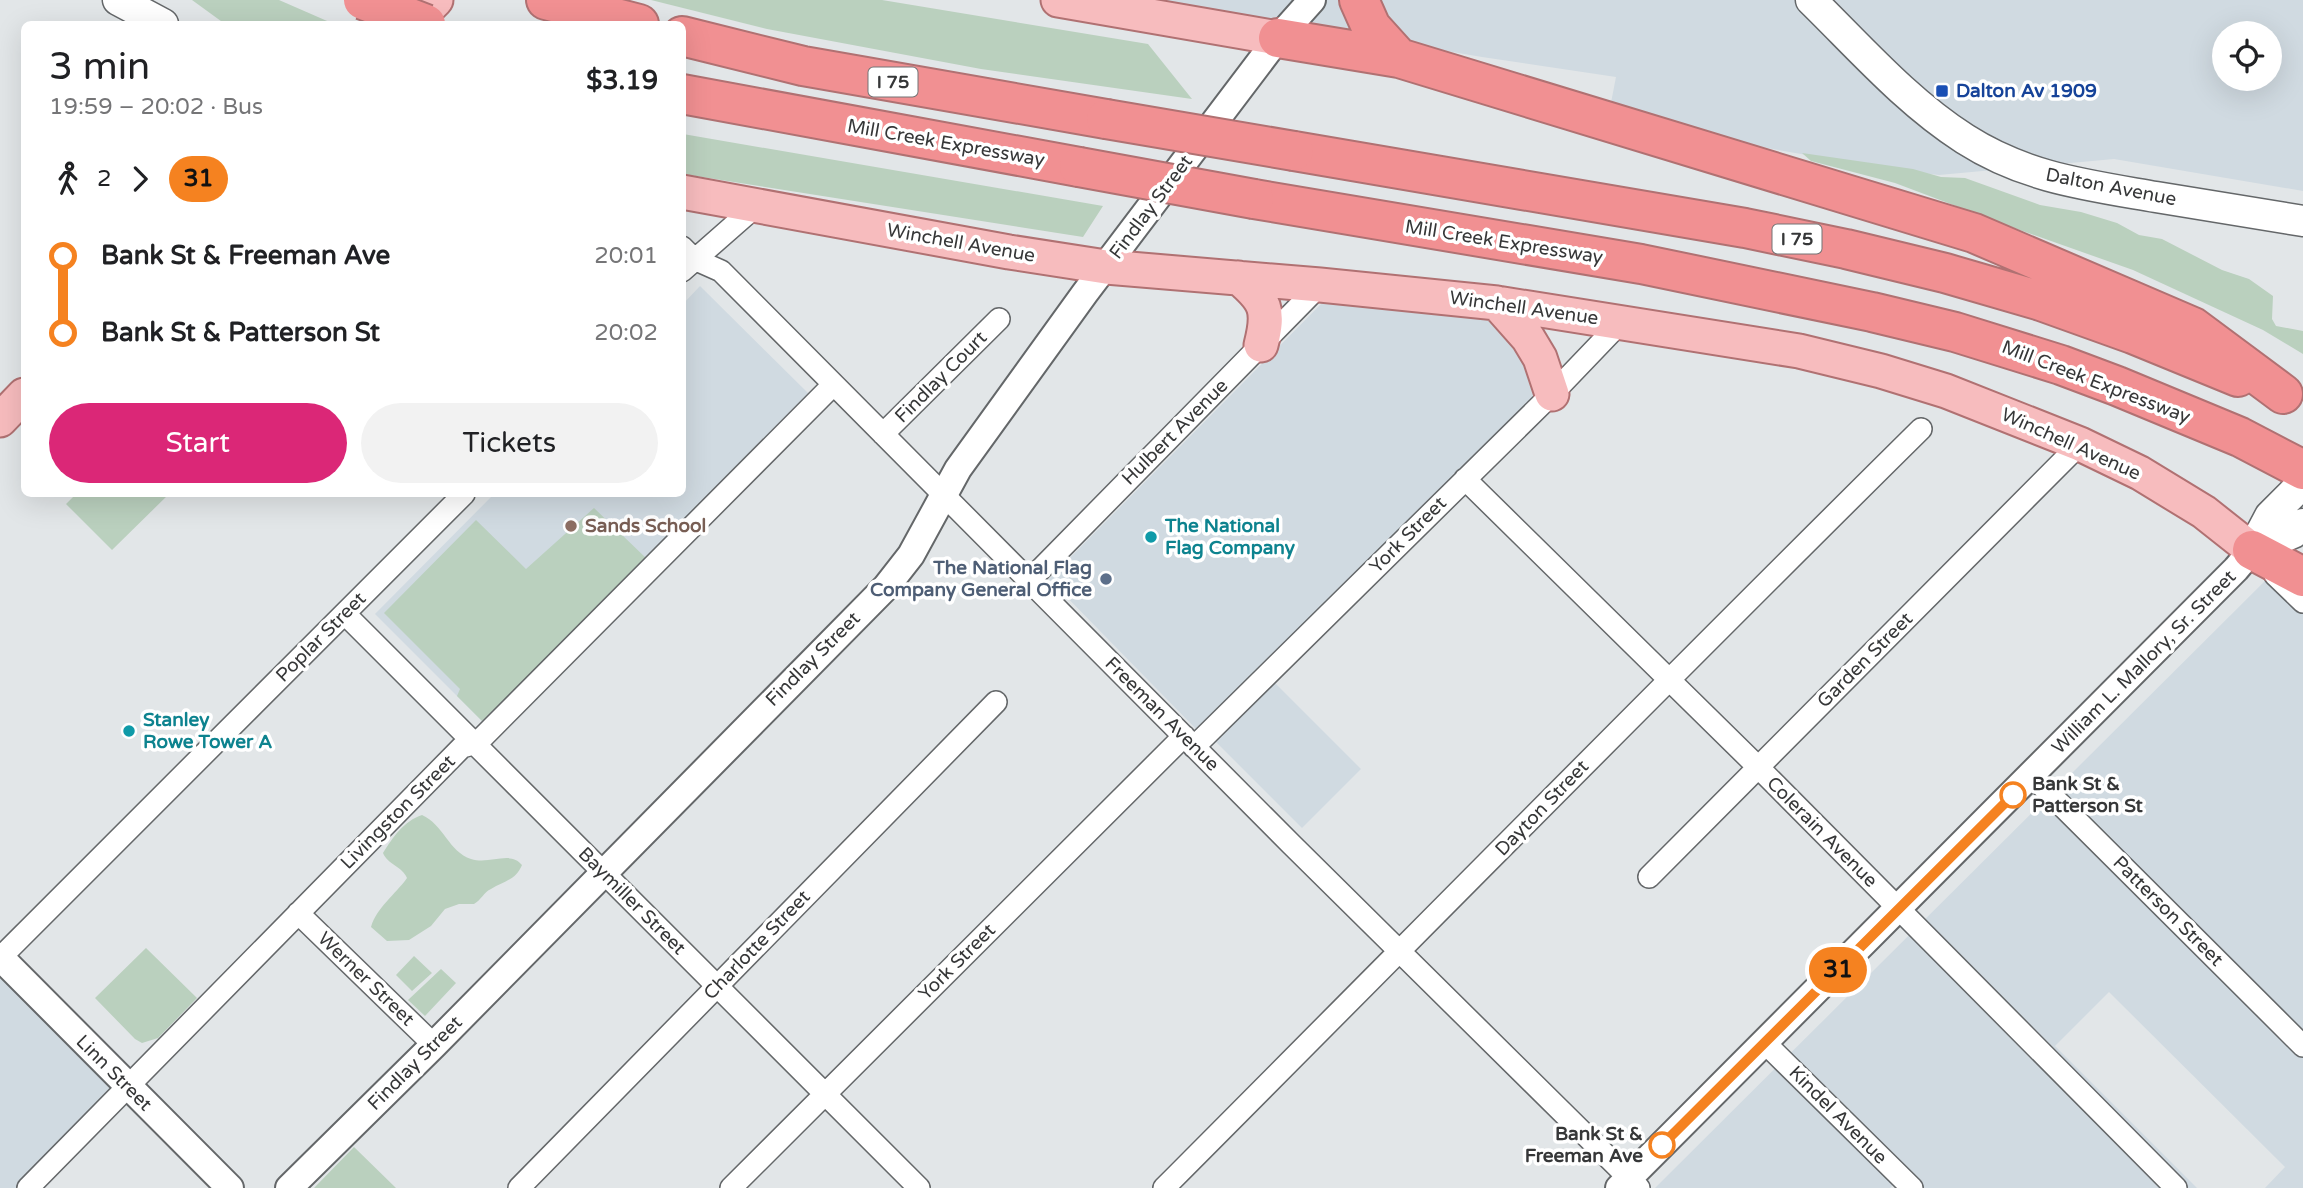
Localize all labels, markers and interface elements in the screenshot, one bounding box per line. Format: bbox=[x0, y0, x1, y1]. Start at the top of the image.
map controls bbox=[2212, 21, 2282, 91]
button: locate bbox=[2212, 21, 2282, 91]
text: 3 min bbox=[49, 44, 150, 90]
text: $3.19 bbox=[586, 65, 658, 96]
road number: I 75 bbox=[868, 68, 917, 96]
place label: Dalton Av 1909 bbox=[1956, 80, 2097, 102]
marker: Dalton Av 1909 bbox=[1934, 83, 1950, 99]
text: 19:59 – 20:02 · Bus bbox=[49, 93, 263, 121]
street label: Mill Creek Expressway bbox=[846, 115, 1046, 171]
street label: Findlay Street bbox=[1105, 151, 1197, 263]
icon: walk bbox=[49, 160, 87, 198]
icon: forward bbox=[121, 160, 159, 198]
text: 31 bbox=[183, 164, 214, 193]
street label: Dalton Avenue bbox=[2044, 164, 2178, 210]
text: 2 bbox=[97, 165, 111, 193]
street label: Mill Creek Expressway bbox=[1403, 215, 1605, 269]
street label: Winchell Avenue bbox=[885, 219, 1037, 267]
road number: I 75 bbox=[1772, 225, 1822, 254]
text: Bank St & Freeman Ave bbox=[101, 240, 390, 271]
text: 20:01 bbox=[594, 242, 658, 270]
street label: Winchell Avenue bbox=[1448, 287, 1600, 329]
text: Bank St & Patterson St bbox=[101, 317, 380, 348]
text: 20:02 bbox=[594, 319, 658, 347]
street label: Findlay Court bbox=[891, 327, 991, 427]
street label: Mill Creek Expressway bbox=[1999, 336, 2193, 428]
street label: Hulbert Avenue bbox=[1118, 375, 1232, 489]
button: Start bbox=[49, 403, 347, 483]
button: Tickets bbox=[361, 403, 658, 483]
street label: Winchell Avenue bbox=[1998, 403, 2144, 485]
street label: York Street bbox=[1365, 492, 1451, 578]
place label: Sands School bbox=[585, 515, 706, 537]
place label: The National Flag Company bbox=[1164, 515, 1296, 560]
marker: Sands School bbox=[563, 518, 579, 534]
marker: The National Flag Company bbox=[1143, 529, 1159, 545]
place label: The National Flag Company General Office bbox=[870, 557, 1092, 602]
street label: William L. Mallory, Sr. Street bbox=[2048, 566, 2240, 758]
marker: The National Flag Company General Office bbox=[1098, 571, 1114, 587]
street label: Poplar Street bbox=[272, 588, 370, 686]
street label: Findlay Street bbox=[761, 607, 865, 711]
street label: Garden Street bbox=[1813, 608, 1917, 712]
street label: Freeman Avenue bbox=[1100, 652, 1224, 776]
place label: Stanley Rowe Tower A bbox=[143, 709, 272, 753]
marker: Stanley Rowe Tower A bbox=[121, 723, 137, 739]
street label: Livingston Street bbox=[336, 750, 460, 874]
street label: Dayton Street bbox=[1491, 756, 1593, 860]
street label: Colerain Avenue bbox=[1762, 772, 1882, 892]
place label: Bank St & Patterson St bbox=[2032, 773, 2144, 817]
marker: Bank St & Patterson St bbox=[2000, 782, 2026, 808]
street label: Baymiller Street bbox=[574, 843, 690, 959]
street label: Patterson Street bbox=[2108, 851, 2228, 971]
street label: Charlotte Street bbox=[699, 886, 815, 1004]
street label: York Street bbox=[914, 919, 1000, 1005]
street label: Werner Street bbox=[313, 928, 419, 1030]
line badge: 31 bbox=[1806, 947, 1870, 993]
text: 31 bbox=[1823, 955, 1853, 984]
street label: Findlay Street bbox=[363, 1011, 467, 1115]
street label: Linn Street bbox=[72, 1031, 156, 1115]
street label: Kindel Avenue bbox=[1784, 1061, 1892, 1169]
place label: Bank St & Freeman Ave bbox=[1525, 1123, 1643, 1167]
marker: Bank St & Freeman Ave bbox=[1649, 1132, 1675, 1158]

